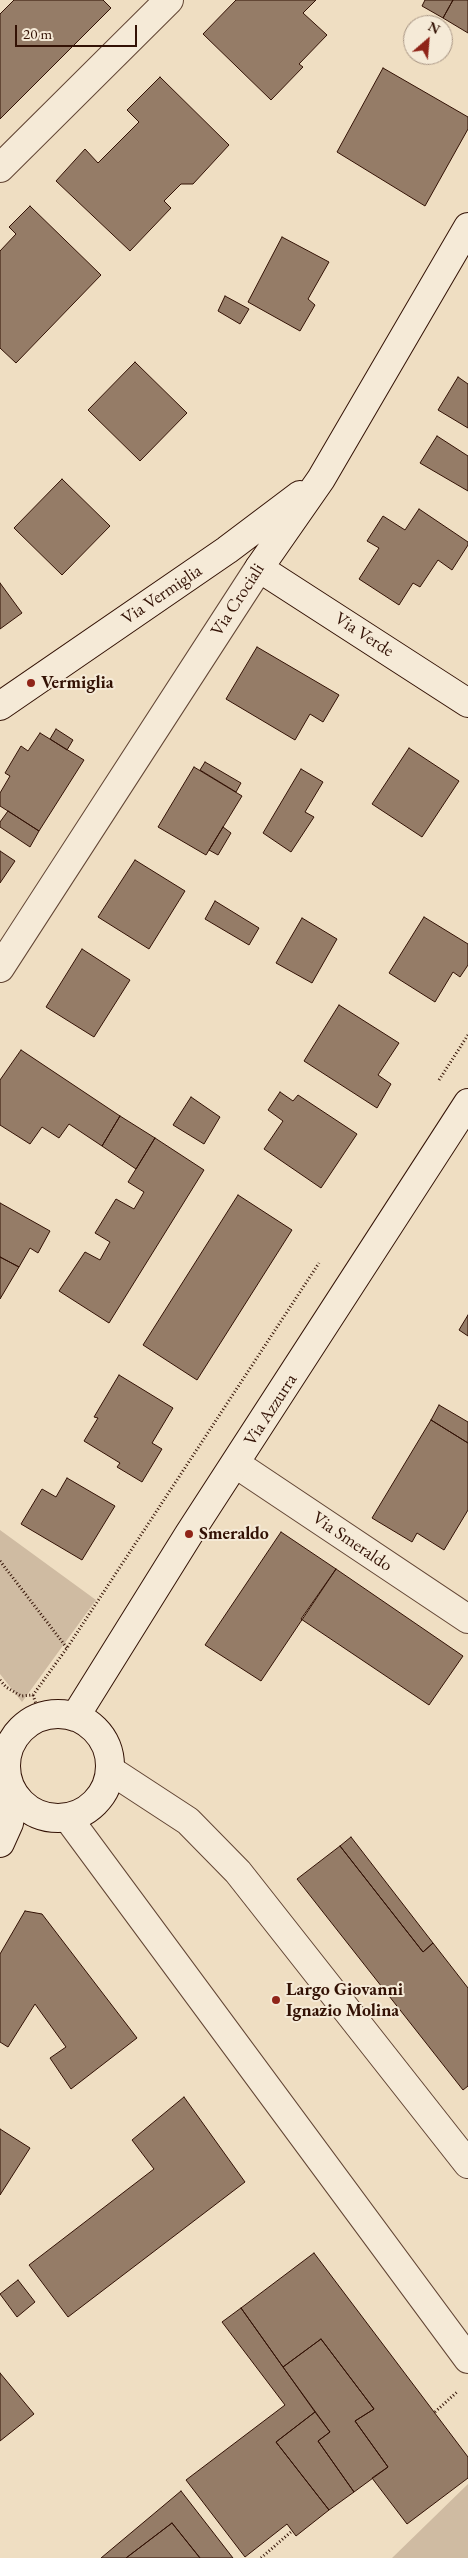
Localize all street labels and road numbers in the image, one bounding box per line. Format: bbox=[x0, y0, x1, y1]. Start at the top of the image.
street label: Via Vermiglia bbox=[118, 560, 206, 630]
street label: Via Crociali bbox=[207, 560, 269, 640]
street label: Via Verde bbox=[330, 608, 398, 662]
street label: Via Azzurra bbox=[240, 1370, 302, 1450]
street label: Via Smeraldo bbox=[308, 1507, 396, 1577]

